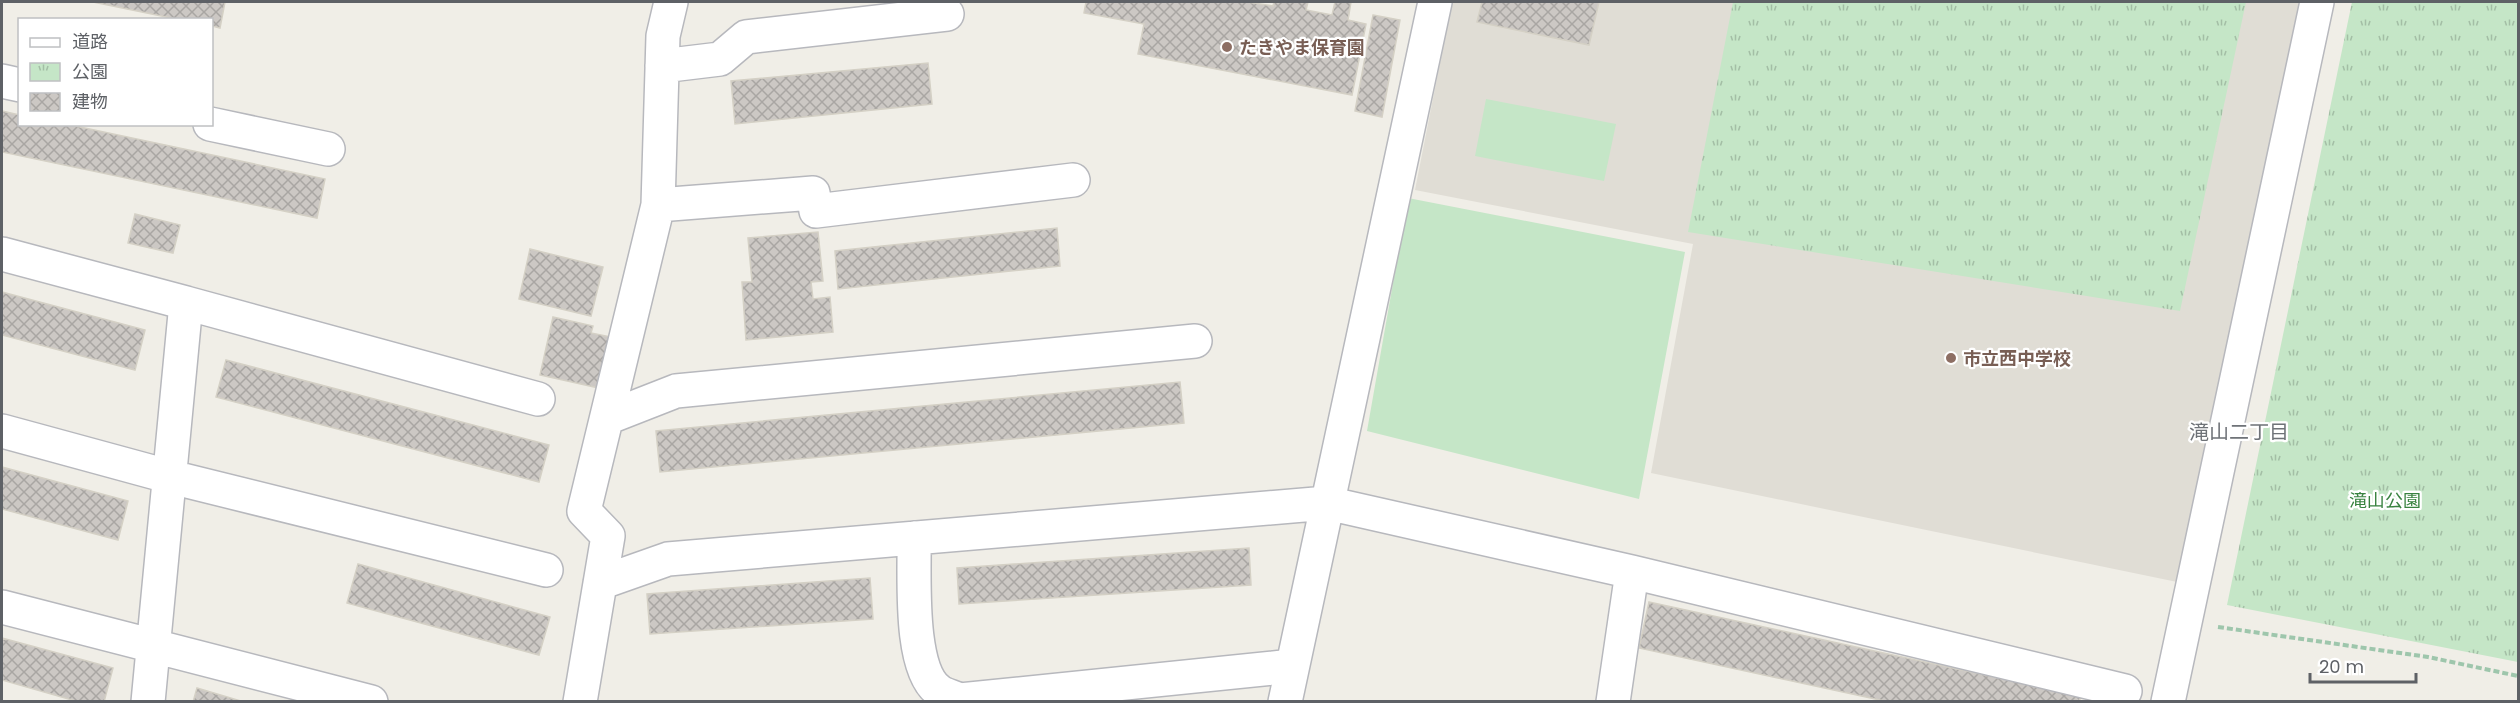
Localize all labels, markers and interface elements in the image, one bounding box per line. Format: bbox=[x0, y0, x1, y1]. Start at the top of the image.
legend bbox=[18, 18, 213, 126]
text: 道路 bbox=[72, 29, 108, 54]
place label: たきやま保育園 bbox=[1239, 35, 1365, 60]
marker: たきやま保育園 bbox=[1220, 40, 1234, 54]
text: 公園 bbox=[72, 59, 108, 84]
text: 建物 bbox=[72, 89, 108, 114]
place label: 市立西中学校 bbox=[1963, 346, 2071, 371]
marker: 市立西中学校 bbox=[1944, 351, 1958, 365]
district label: 滝山二丁目 bbox=[2189, 418, 2289, 446]
park label: 滝山公園 bbox=[2349, 488, 2421, 513]
scale bar bbox=[2310, 646, 2416, 684]
text: 20 m bbox=[2319, 654, 2364, 679]

